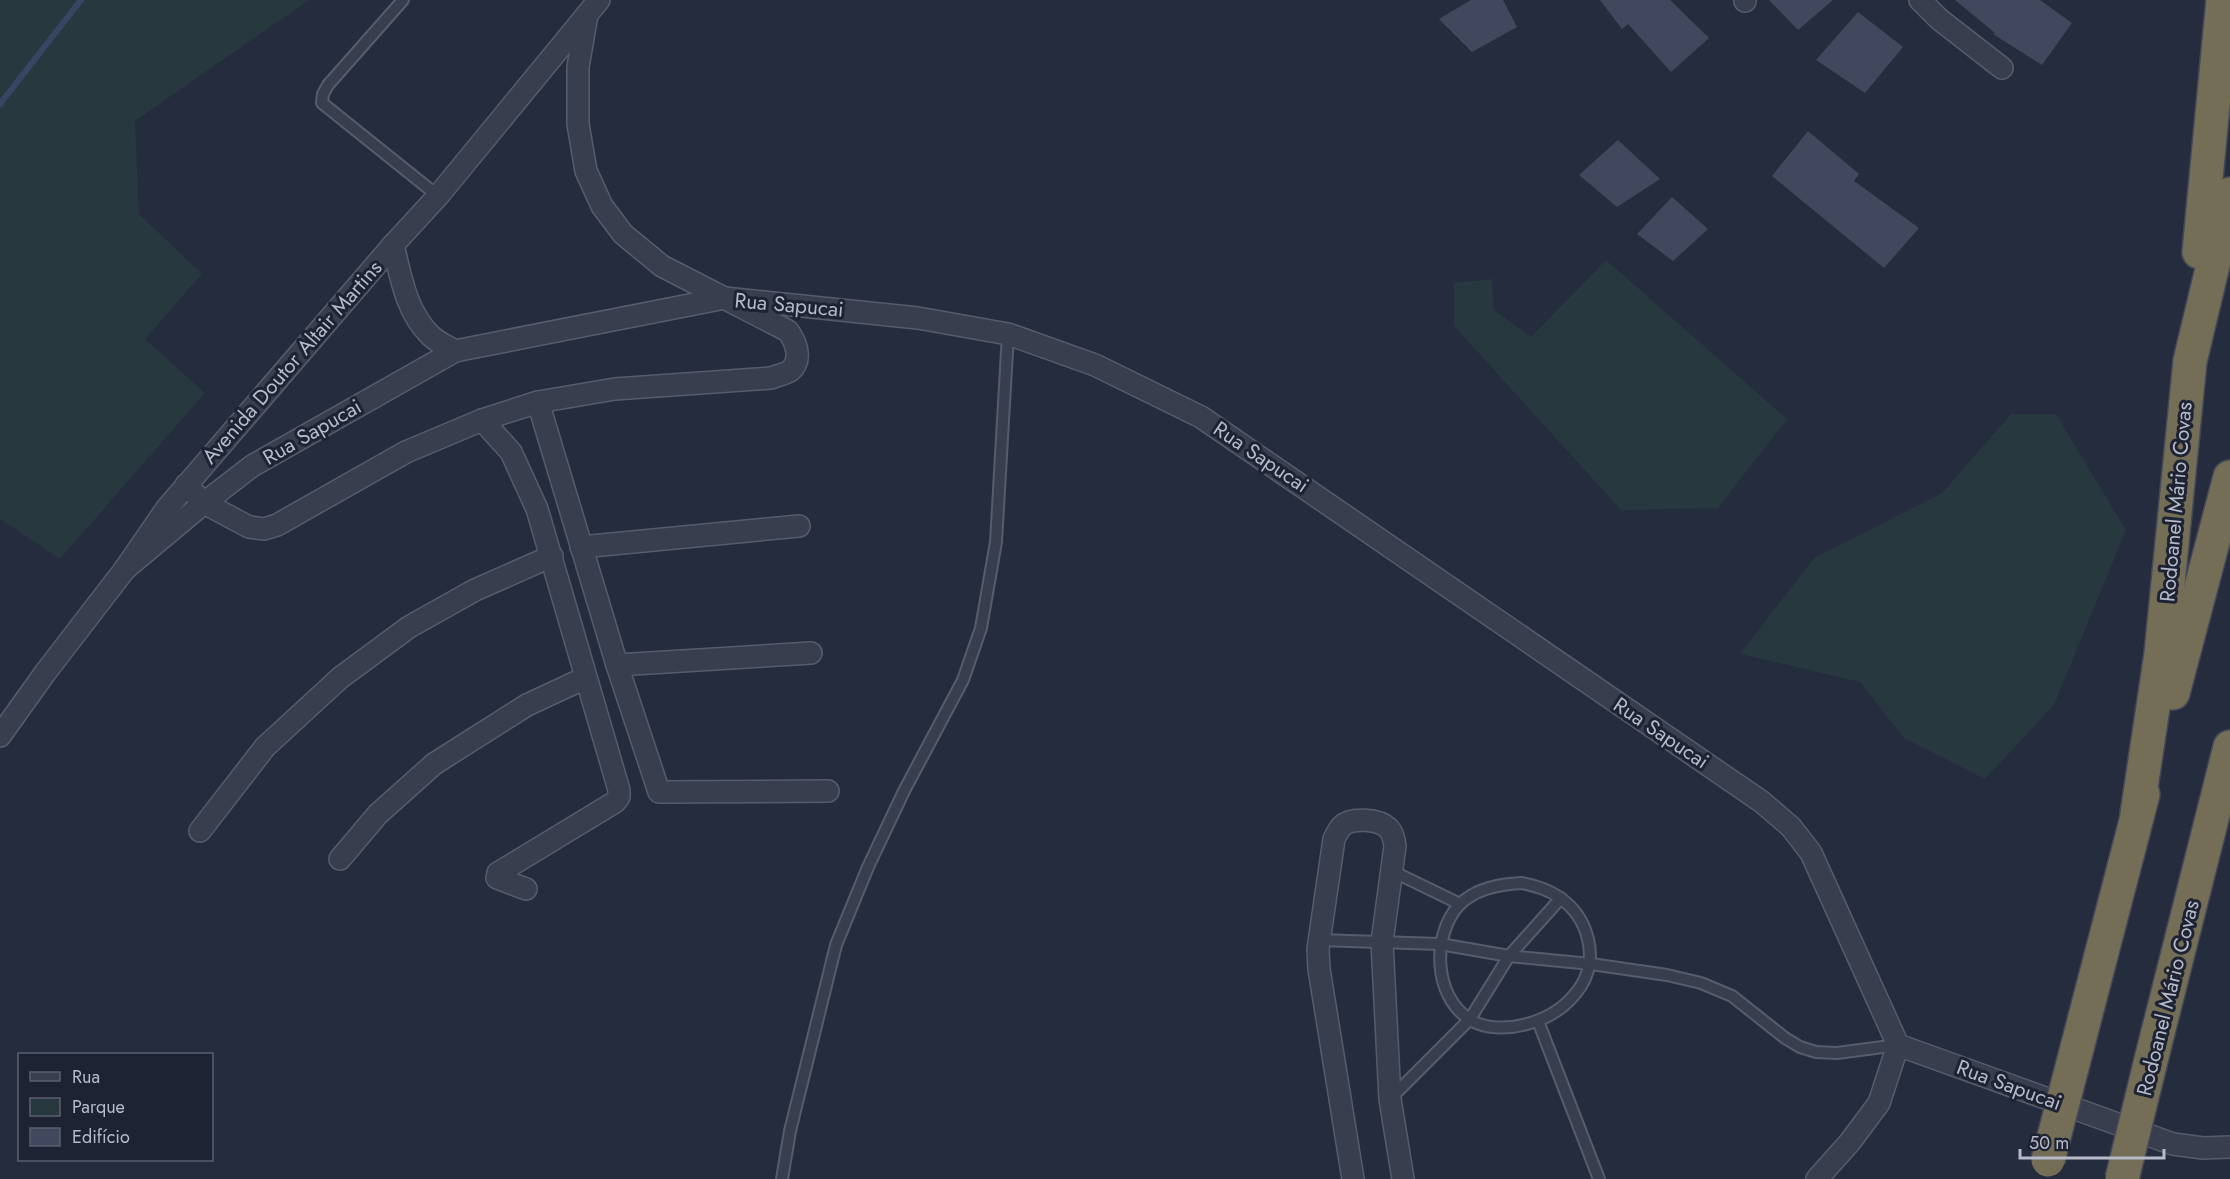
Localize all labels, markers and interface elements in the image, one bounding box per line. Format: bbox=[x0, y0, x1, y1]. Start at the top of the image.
street label: Avenida Doutor Altair Martins bbox=[195, 254, 389, 470]
street label: Rua Sapucai bbox=[733, 285, 845, 325]
street label: Rua Sapucai bbox=[257, 392, 367, 472]
street label: Rodoanel Mário Covas bbox=[2152, 401, 2200, 603]
street label: Rua Sapucai bbox=[1207, 414, 1315, 500]
street label: Rua Sapucai bbox=[1607, 690, 1715, 776]
street label: Rodoanel Mário Covas bbox=[2129, 897, 2207, 1099]
street label: Rua Sapucai bbox=[1952, 1052, 2066, 1118]
legend bbox=[18, 1053, 213, 1161]
text: Rua bbox=[72, 1064, 100, 1090]
text: Parque bbox=[72, 1094, 125, 1120]
scale bar bbox=[2020, 1122, 2164, 1160]
text: Edifício bbox=[72, 1124, 130, 1150]
text: 50 m bbox=[2029, 1130, 2069, 1156]

